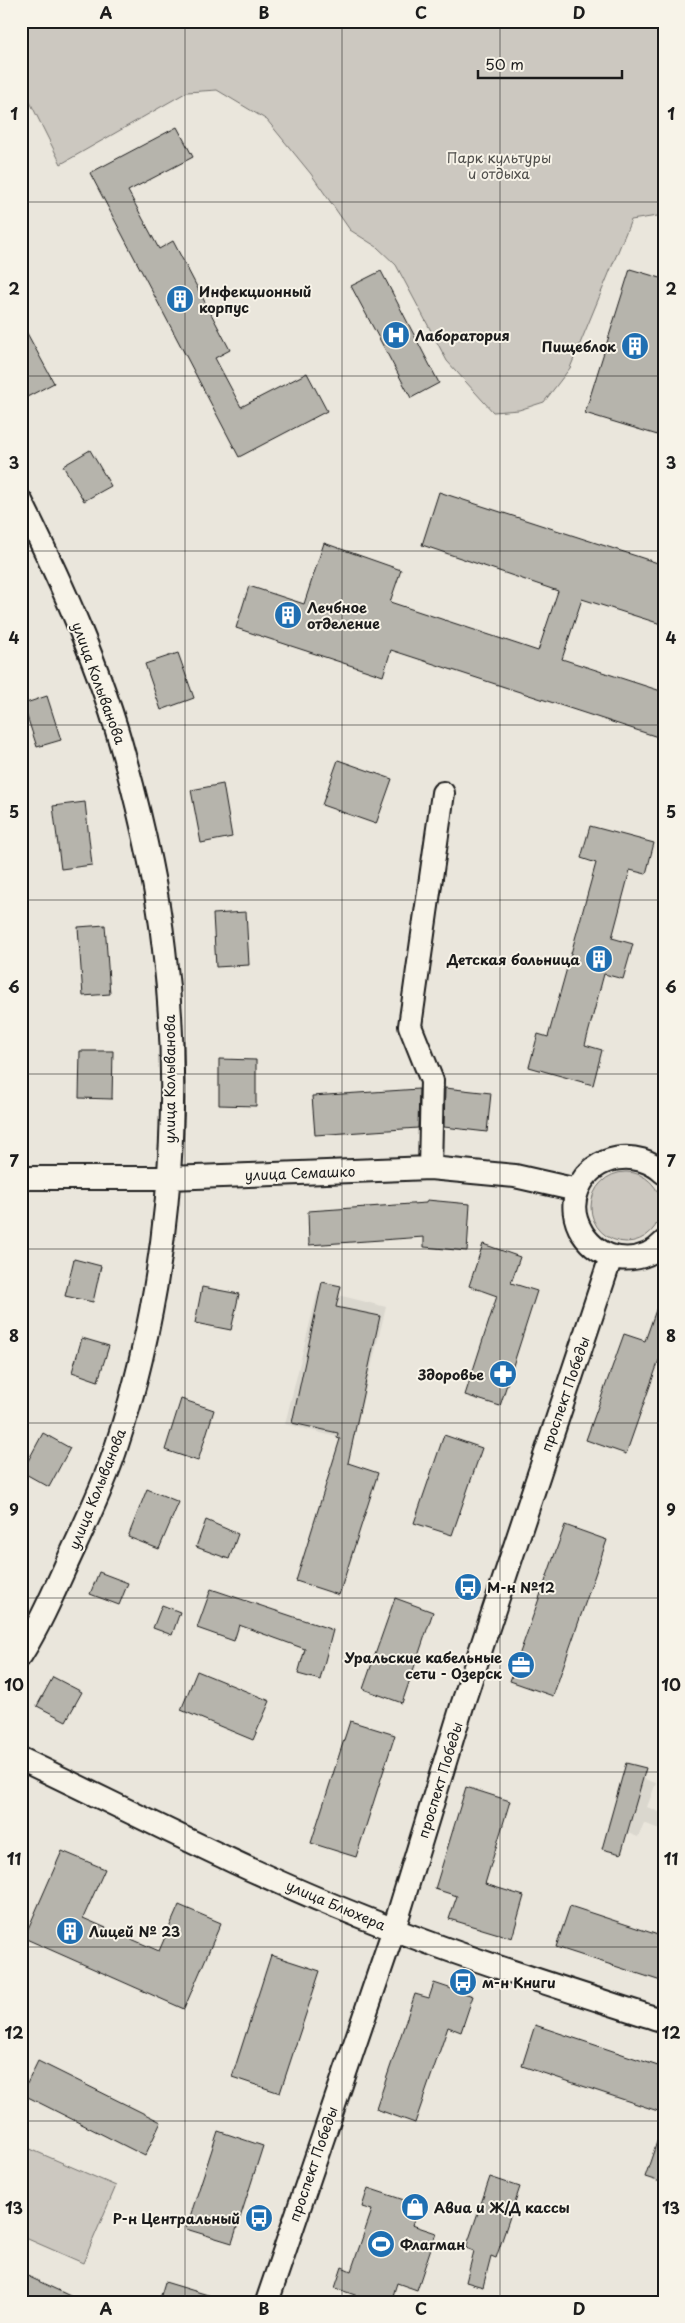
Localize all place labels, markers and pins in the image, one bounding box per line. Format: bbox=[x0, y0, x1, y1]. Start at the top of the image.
place label: Инфекционный корпус bbox=[199, 281, 312, 318]
building icon: Инфекционный корпус bbox=[165, 284, 195, 314]
hospital icon: Лаборатория bbox=[381, 320, 411, 350]
place label: Лаборатория bbox=[415, 325, 510, 346]
building icon: Пищеблок bbox=[620, 331, 650, 361]
place label: Пищеблок bbox=[542, 336, 616, 357]
place label: Лечбное отделение bbox=[307, 597, 380, 634]
building icon: Лечбное отделение bbox=[273, 600, 303, 630]
building icon: Детская больница bbox=[584, 944, 614, 974]
place label: Детская больница bbox=[446, 949, 580, 970]
pharmacy icon: Здоровье bbox=[488, 1359, 518, 1389]
place label: Здоровье bbox=[417, 1364, 484, 1385]
bus stop icon: М-н №12 bbox=[453, 1572, 483, 1602]
place label: М-н №12 bbox=[487, 1577, 555, 1598]
place label: Уральские кабельные сети - Озерск bbox=[344, 1647, 502, 1684]
office icon: Уральские кабельные сети - Озерск bbox=[506, 1650, 536, 1680]
building icon: Лицей № 23 bbox=[55, 1916, 85, 1946]
place label: Лицей № 23 bbox=[89, 1921, 180, 1942]
bus stop icon: м-н Книги bbox=[448, 1967, 478, 1997]
place label: м-н Книги bbox=[482, 1972, 556, 1993]
shop icon: Авиа и Ж/Д кассы bbox=[400, 2192, 430, 2222]
place label: Авиа и Ж/Д кассы bbox=[434, 2197, 570, 2218]
bus stop icon: Р-н Центральный bbox=[244, 2203, 274, 2233]
place label: Р-н Центральный bbox=[113, 2208, 240, 2229]
sports icon: Флагман bbox=[366, 2229, 396, 2259]
place label: Флагман bbox=[400, 2234, 465, 2255]

